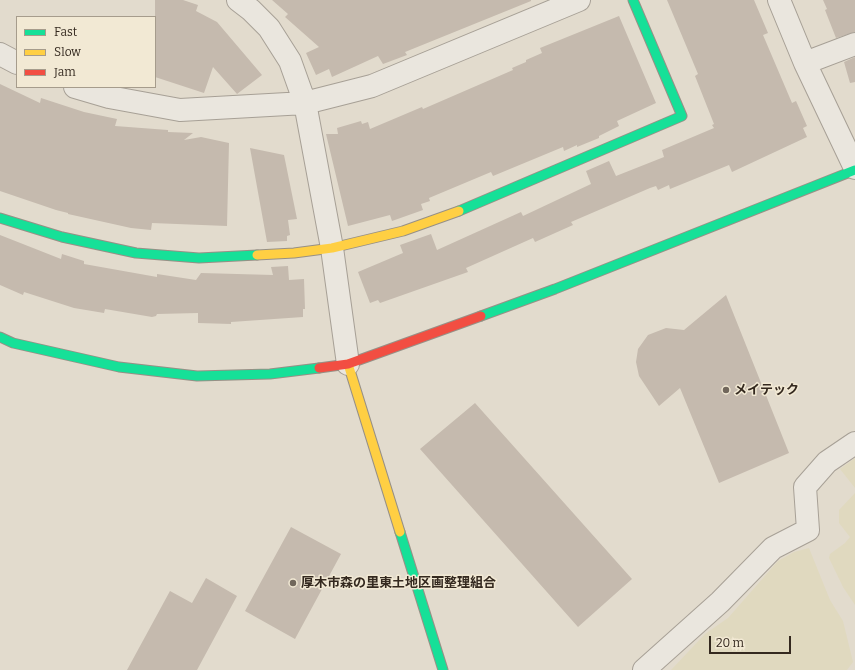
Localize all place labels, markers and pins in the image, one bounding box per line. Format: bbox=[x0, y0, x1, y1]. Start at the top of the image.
place label: メイテック bbox=[734, 382, 799, 398]
marker: メイテック bbox=[721, 385, 731, 395]
place label: 厚木市森の里東土地区画整理組合 bbox=[301, 575, 496, 591]
marker: 厚木市森の里東土地区画整理組合 bbox=[288, 578, 298, 588]

